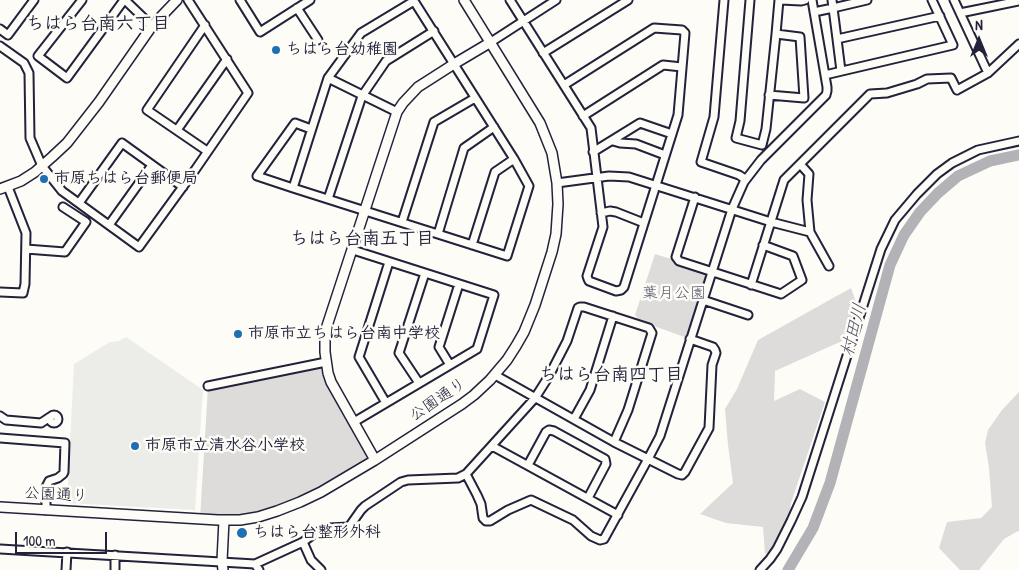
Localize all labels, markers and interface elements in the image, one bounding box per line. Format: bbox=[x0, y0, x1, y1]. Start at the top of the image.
district label: ちはら台南六丁目 bbox=[26, 13, 170, 35]
north arrow bbox=[954, 15, 1004, 65]
text: N bbox=[975, 15, 983, 34]
place label: ちはら台幼稚園 bbox=[286, 40, 398, 60]
marker: ちはら台幼稚園 bbox=[270, 44, 282, 56]
place label: 市原ちはら台郵便局 bbox=[54, 169, 198, 189]
marker: 市原ちはら台郵便局 bbox=[38, 173, 50, 185]
district label: ちはら台南五丁目 bbox=[290, 228, 434, 250]
park label: 葉月公園 bbox=[642, 284, 706, 304]
water label: 村田川 bbox=[837, 301, 871, 359]
place label: 市原市立ちはら台南中学校 bbox=[248, 324, 440, 344]
marker: 市原市立ちはら台南中学校 bbox=[232, 328, 244, 340]
district label: ちはら台南四丁目 bbox=[539, 364, 683, 386]
street label: 公園通り bbox=[406, 374, 470, 426]
place label: 市原市立清水谷小学校 bbox=[145, 436, 305, 456]
marker: 市原市立清水谷小学校 bbox=[129, 440, 141, 452]
street label: 公園通り bbox=[24, 484, 88, 506]
scale bar bbox=[18, 522, 110, 554]
place label: ちはら台整形外科 bbox=[253, 523, 381, 543]
marker: ちはら台整形外科 bbox=[235, 526, 249, 540]
text: 100 m bbox=[23, 530, 56, 551]

